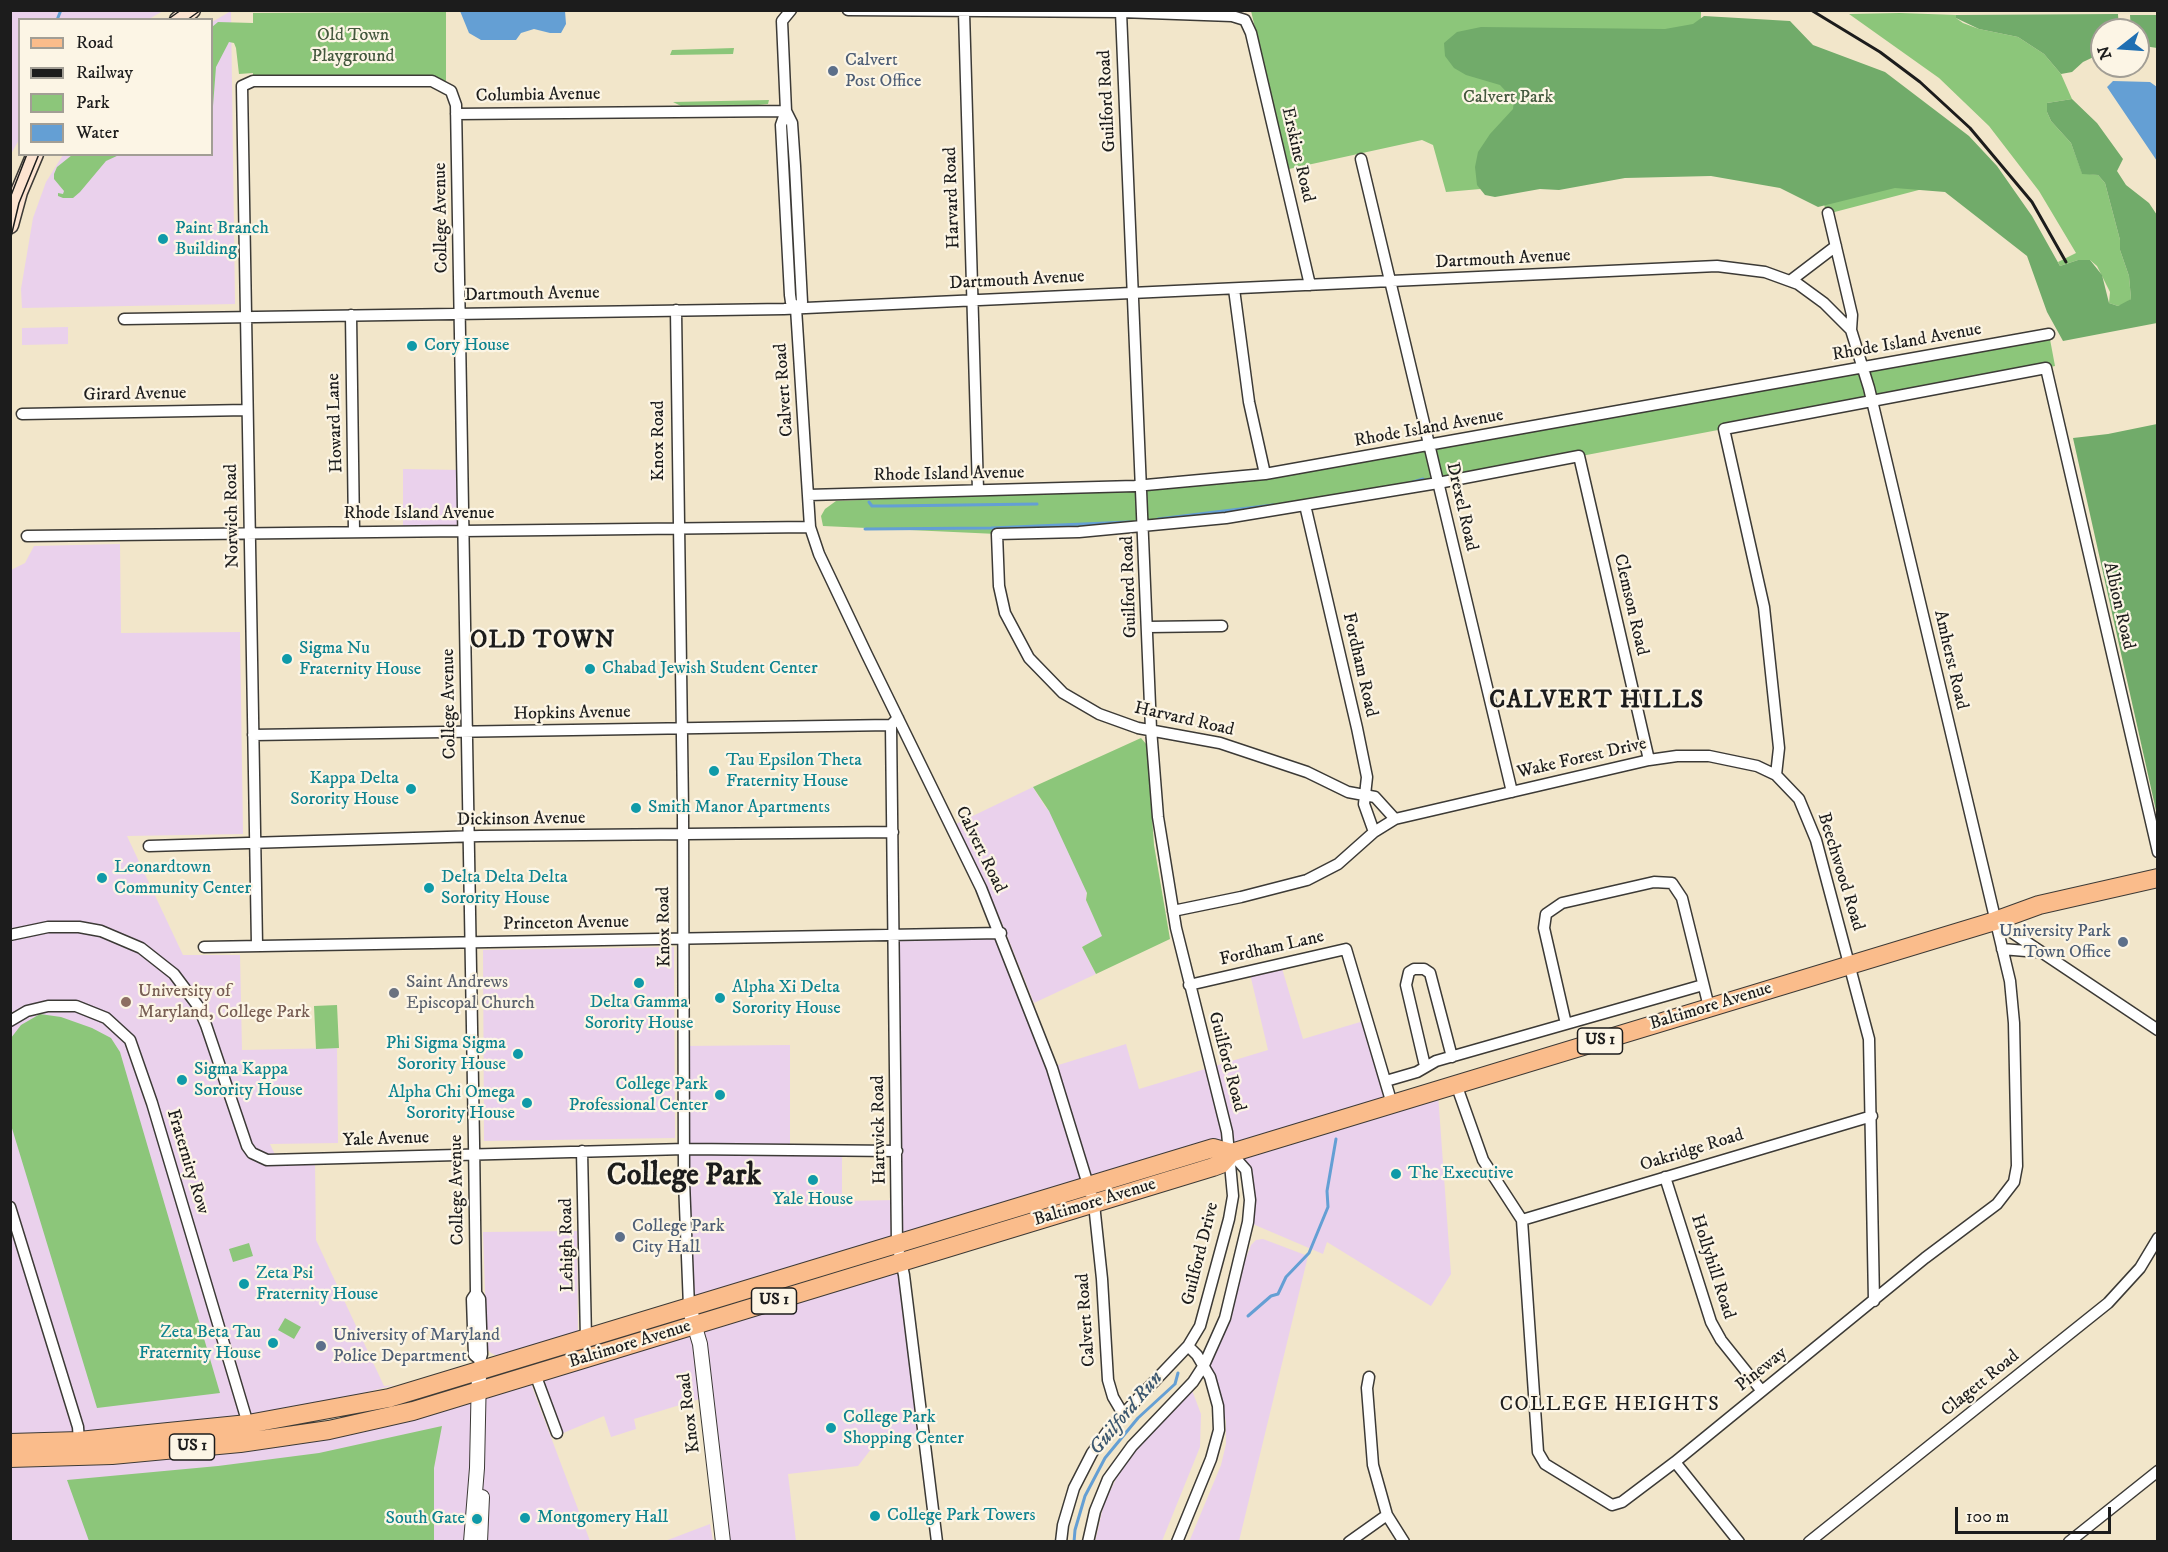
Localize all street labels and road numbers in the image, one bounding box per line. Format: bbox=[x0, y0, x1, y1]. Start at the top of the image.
street label: Guilford Road bbox=[1095, 49, 1121, 153]
street label: Columbia Avenue bbox=[476, 84, 600, 108]
street label: Erskine Road bbox=[1276, 105, 1318, 205]
street label: Harvard Road bbox=[940, 147, 966, 249]
street label: College Avenue bbox=[430, 162, 454, 274]
street label: Dartmouth Avenue bbox=[1435, 246, 1571, 274]
street label: Dartmouth Avenue bbox=[949, 267, 1085, 295]
street label: Dartmouth Avenue bbox=[464, 283, 600, 307]
street label: Rhode Island Avenue bbox=[1831, 319, 1983, 367]
street label: Calvert Road bbox=[771, 342, 799, 438]
street label: Howard Lane bbox=[323, 373, 349, 473]
street label: Girard Avenue bbox=[83, 383, 187, 407]
street label: Knox Road bbox=[648, 401, 670, 481]
street label: Rhode Island Avenue bbox=[1353, 405, 1505, 453]
street label: Drexel Road bbox=[1440, 461, 1482, 553]
street label: Rhode Island Avenue bbox=[873, 463, 1025, 487]
street label: Norwich Road bbox=[221, 464, 245, 568]
street label: Rhode Island Avenue bbox=[344, 503, 494, 525]
street label: Guilford Road bbox=[1117, 535, 1143, 639]
street label: Clemson Road bbox=[1608, 552, 1652, 658]
street label: Albion Road bbox=[2097, 560, 2139, 652]
street label: Amherst Road bbox=[1928, 608, 1972, 712]
street label: Fordham Road bbox=[1336, 611, 1382, 719]
street label: College Avenue bbox=[438, 648, 462, 760]
street label: Harvard Road bbox=[1132, 698, 1236, 742]
street label: Hopkins Avenue bbox=[513, 702, 631, 726]
street label: Wake Forest Drive bbox=[1515, 734, 1649, 784]
street label: Calvert Road bbox=[950, 803, 1010, 897]
street label: Dickinson Avenue bbox=[456, 808, 586, 832]
street label: Beechwood Road bbox=[1812, 810, 1868, 934]
street label: Knox Road bbox=[653, 886, 677, 968]
street label: Princeton Avenue bbox=[503, 912, 629, 936]
street label: Fordham Lane bbox=[1218, 926, 1326, 972]
street label: Baltimore Avenue bbox=[1647, 978, 1775, 1036]
street label: Guilford Road bbox=[1202, 1010, 1250, 1114]
road number: US 1 bbox=[1578, 1028, 1622, 1054]
street label: Hartwick Road bbox=[868, 1075, 892, 1185]
street label: Fraternity Row bbox=[161, 1107, 213, 1217]
street label: Oakridge Road bbox=[1638, 1125, 1746, 1177]
street label: Yale Avenue bbox=[342, 1128, 430, 1152]
street label: College Avenue bbox=[446, 1134, 470, 1246]
street label: Baltimore Avenue bbox=[1031, 1174, 1159, 1232]
street label: Lehigh Road bbox=[556, 1198, 580, 1292]
street label: Guilford Drive bbox=[1178, 1200, 1224, 1308]
street label: Hollyhill Road bbox=[1685, 1212, 1739, 1322]
street label: Calvert Road bbox=[1073, 1272, 1101, 1368]
road number: US 1 bbox=[752, 1288, 796, 1314]
street label: Baltimore Avenue bbox=[566, 1316, 694, 1374]
street label: Pineway bbox=[1732, 1343, 1792, 1397]
street label: Clagett Road bbox=[1938, 1346, 2024, 1422]
street label: Knox Road bbox=[674, 1372, 706, 1454]
road number: US 1 bbox=[170, 1434, 214, 1460]

